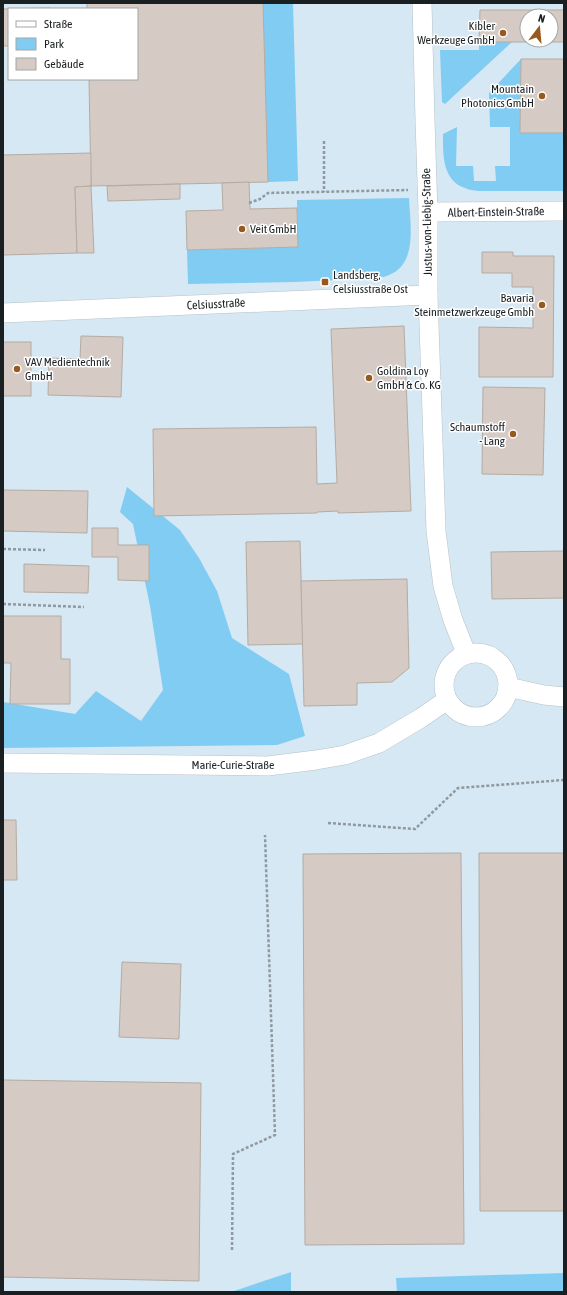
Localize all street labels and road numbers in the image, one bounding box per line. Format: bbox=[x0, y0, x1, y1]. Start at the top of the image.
street label: Justus-von-Liebig-Straße bbox=[419, 168, 435, 276]
street label: Albert-Einstein-Straße bbox=[447, 204, 545, 220]
street label: Celsiusstraße bbox=[186, 295, 246, 313]
street label: Marie-Curie-Straße bbox=[192, 758, 274, 772]

